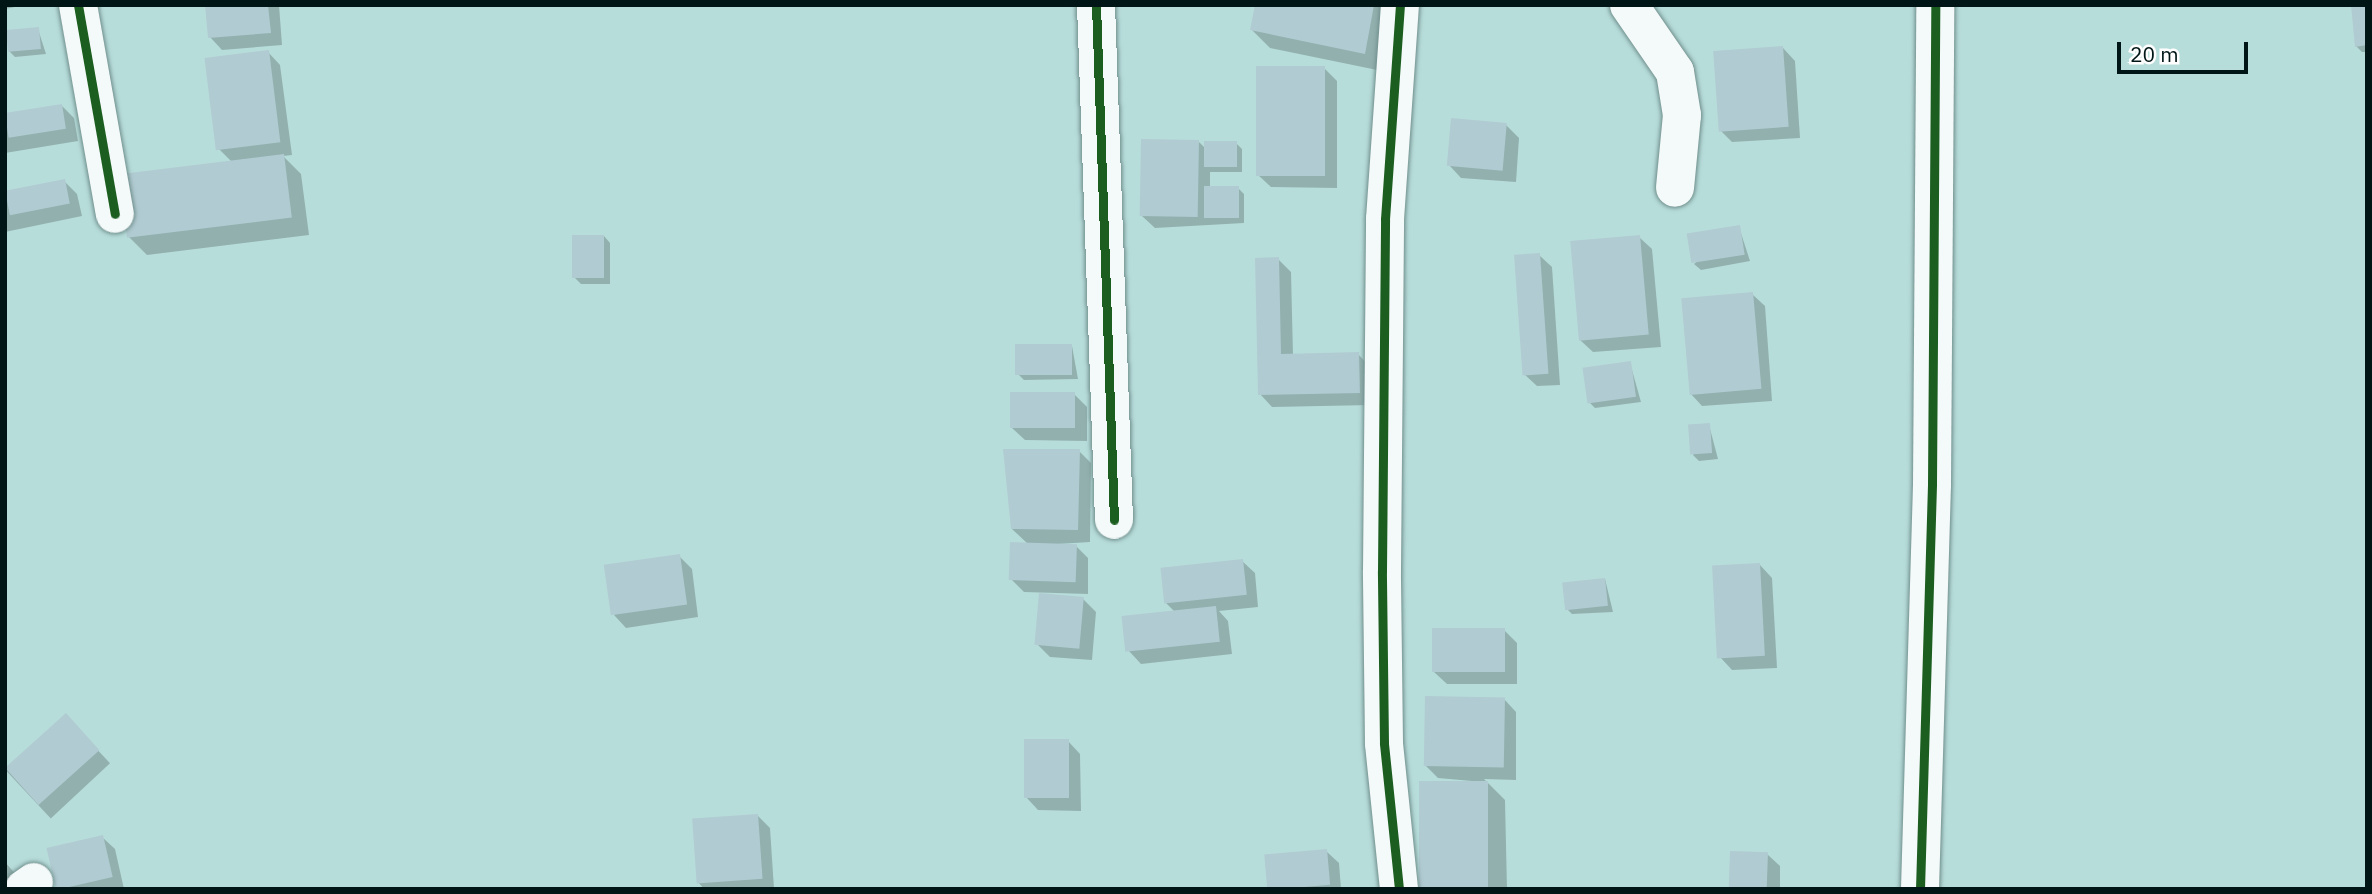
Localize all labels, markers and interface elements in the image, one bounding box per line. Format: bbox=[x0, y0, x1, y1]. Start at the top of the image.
scale bar bbox=[2120, 28, 2251, 72]
text: 20 m bbox=[2130, 40, 2179, 68]

